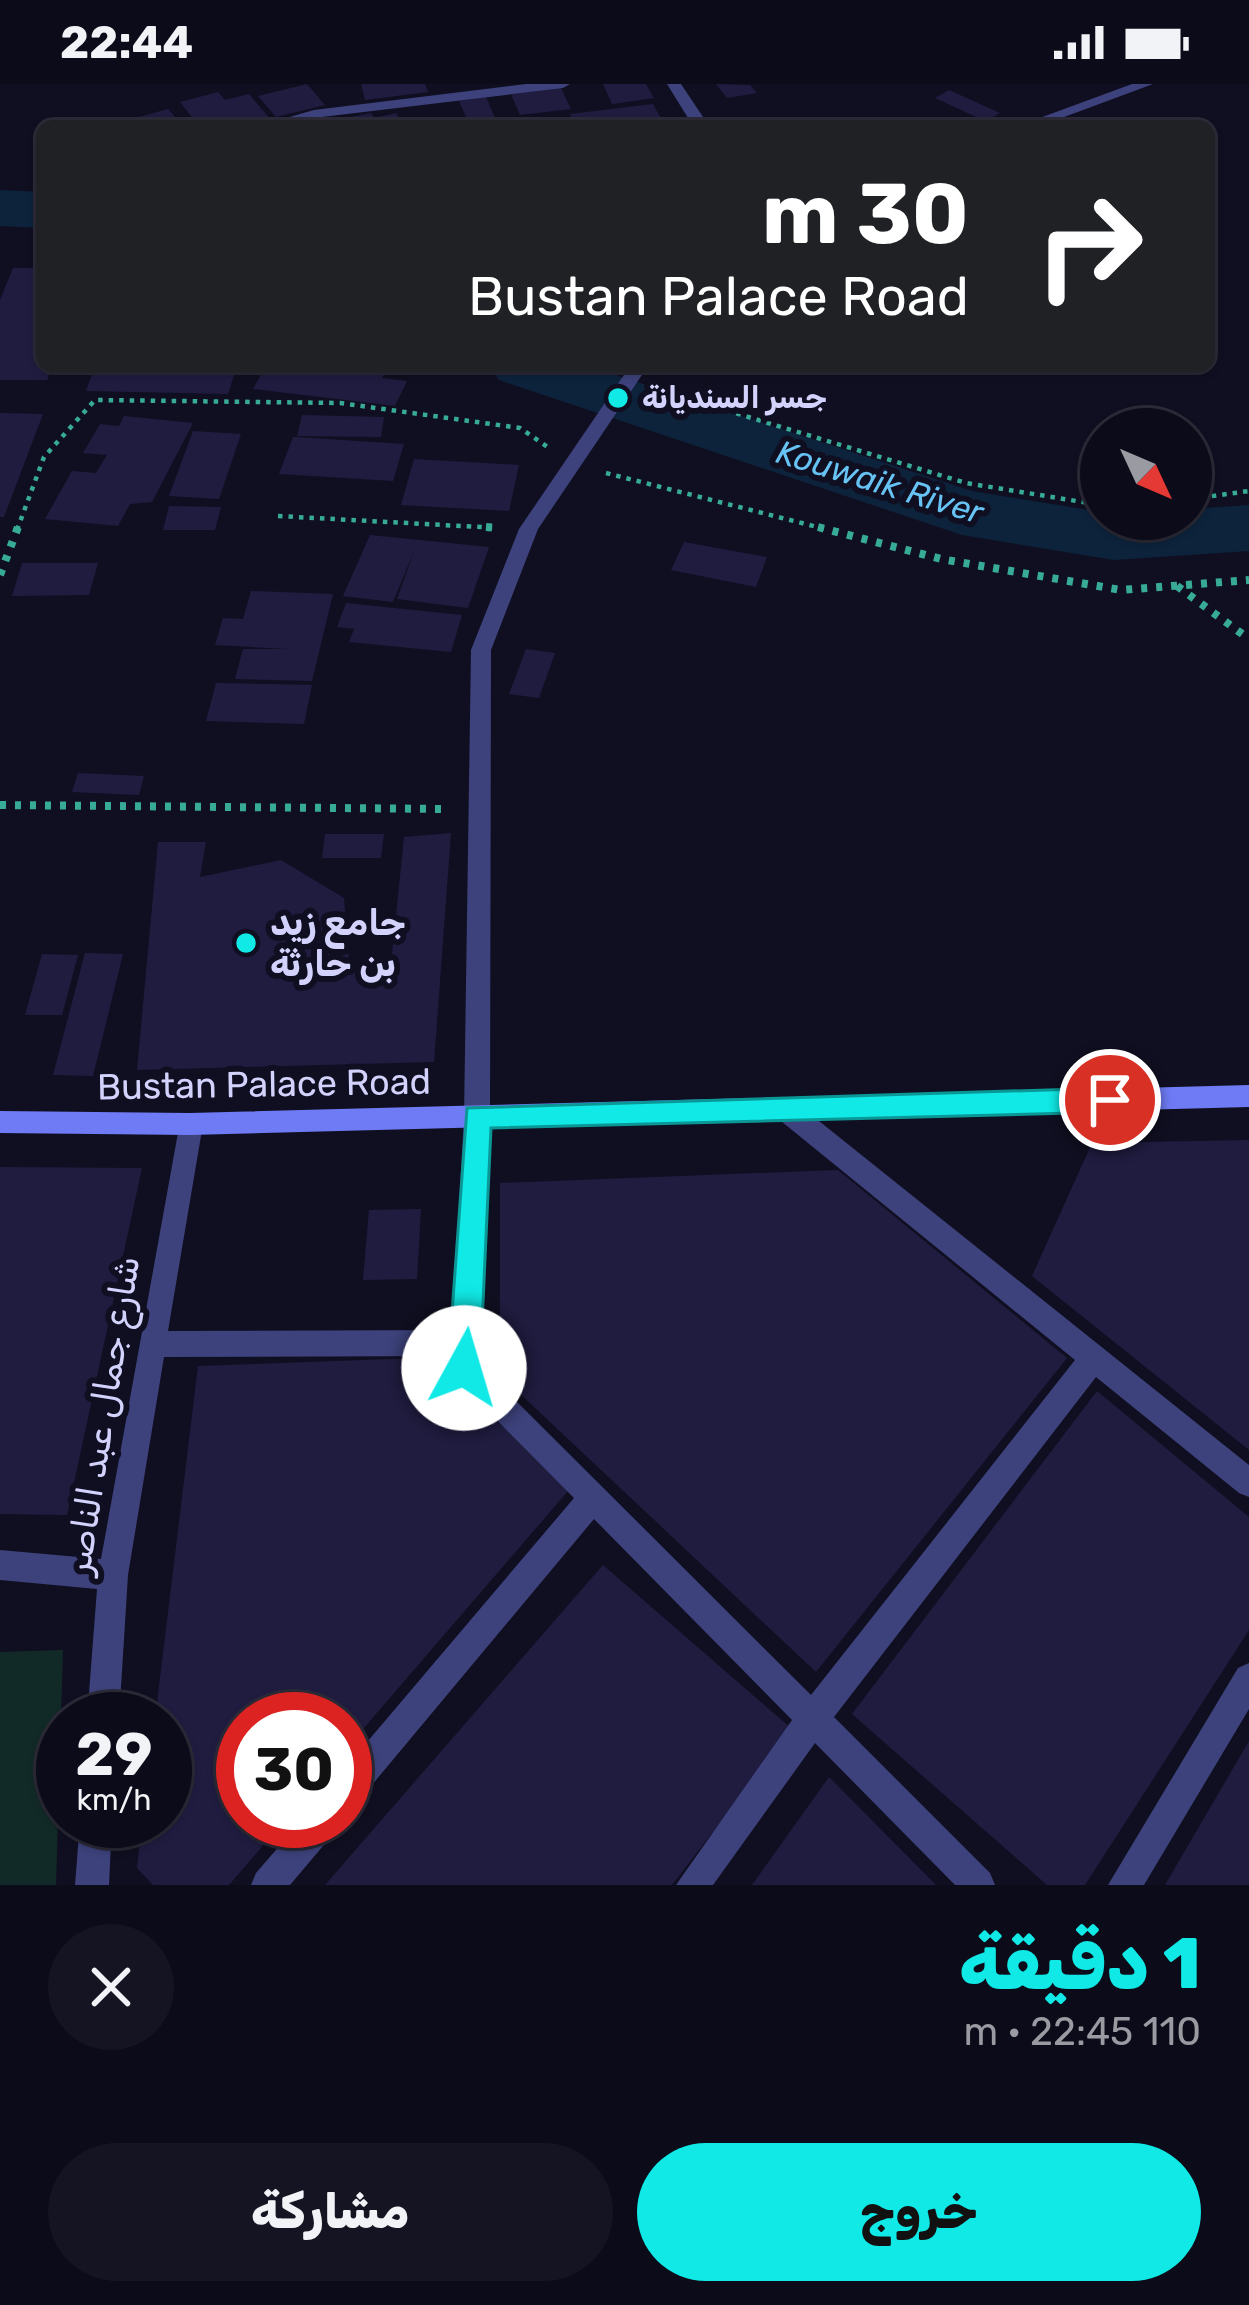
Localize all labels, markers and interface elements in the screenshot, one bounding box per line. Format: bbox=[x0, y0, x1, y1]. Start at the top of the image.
text: 22:44 bbox=[60, 16, 193, 69]
text: 30 m bbox=[762, 164, 969, 264]
icon: right bbox=[1011, 168, 1167, 324]
text: Bustan Palace Road bbox=[468, 265, 969, 329]
place label: جسر السنديانة bbox=[642, 380, 827, 416]
marker: جسر السنديانة bbox=[605, 385, 631, 411]
north arrow bbox=[1080, 408, 1212, 540]
map controls bbox=[1080, 408, 1212, 540]
water label: Kouwaik River bbox=[772, 432, 989, 532]
place label: جامع زيد بن حارثة bbox=[270, 901, 406, 985]
marker: جامع زيد بن حارثة bbox=[233, 930, 259, 956]
pin bbox=[1059, 1049, 1161, 1151]
street label: Bustan Palace Road bbox=[97, 1060, 431, 1108]
icon: arrive bbox=[1077, 1067, 1143, 1133]
street label: شارع جمال عبد الناصر bbox=[55, 1253, 152, 1580]
position arrow bbox=[401, 1305, 527, 1431]
speed limit sign: 30 bbox=[216, 1692, 372, 1848]
text: 29 bbox=[75, 1719, 153, 1790]
text: km/h bbox=[77, 1782, 151, 1818]
text: 1 دقيقة bbox=[959, 1921, 1201, 2006]
button: close bbox=[48, 1924, 174, 2050]
text: 110 m · 22:45 bbox=[963, 2009, 1201, 2055]
button: مشاركة bbox=[48, 2143, 613, 2281]
button: خروج bbox=[637, 2143, 1201, 2281]

